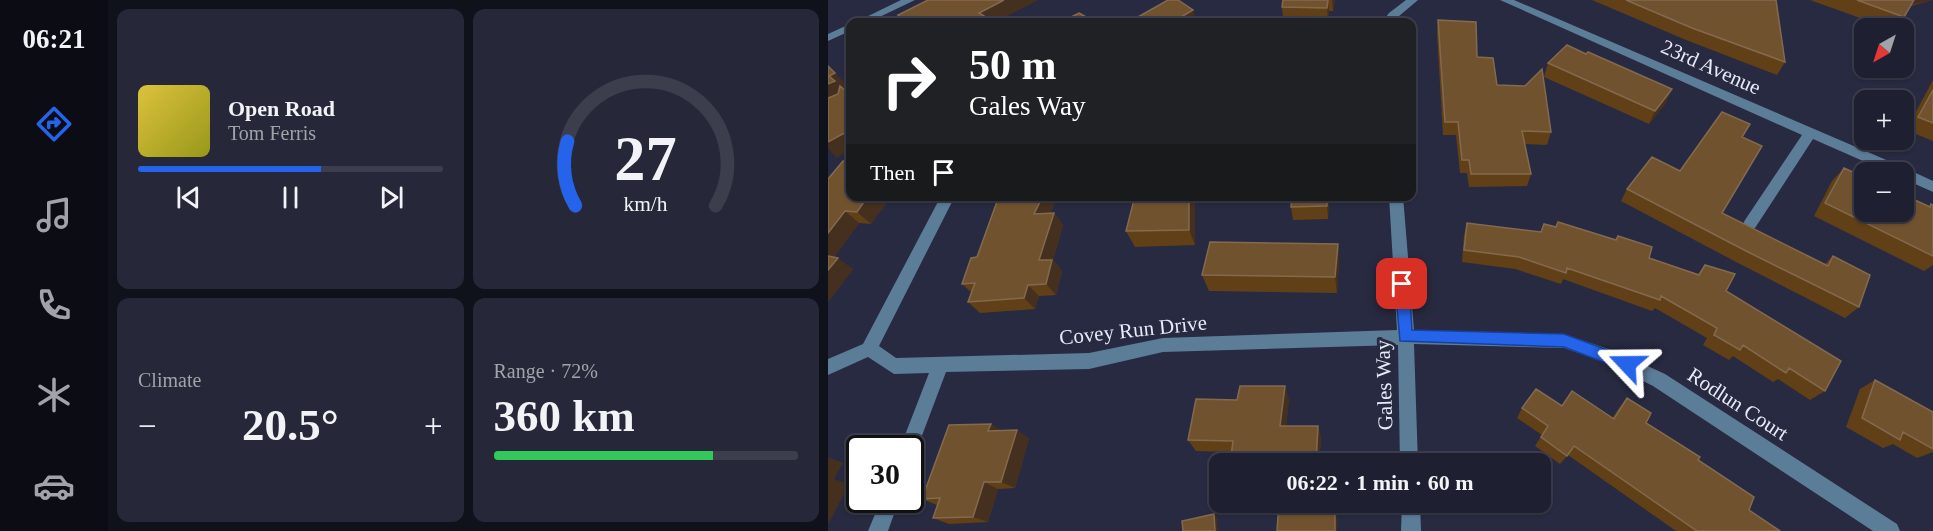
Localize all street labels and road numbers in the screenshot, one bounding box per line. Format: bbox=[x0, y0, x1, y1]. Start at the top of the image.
street label: 23rd Avenue bbox=[1658, 34, 1764, 100]
street label: Covey Run Drive bbox=[1058, 310, 1208, 350]
street label: Gales Way bbox=[1370, 339, 1398, 431]
street label: Rodlun Court bbox=[1683, 363, 1793, 445]

